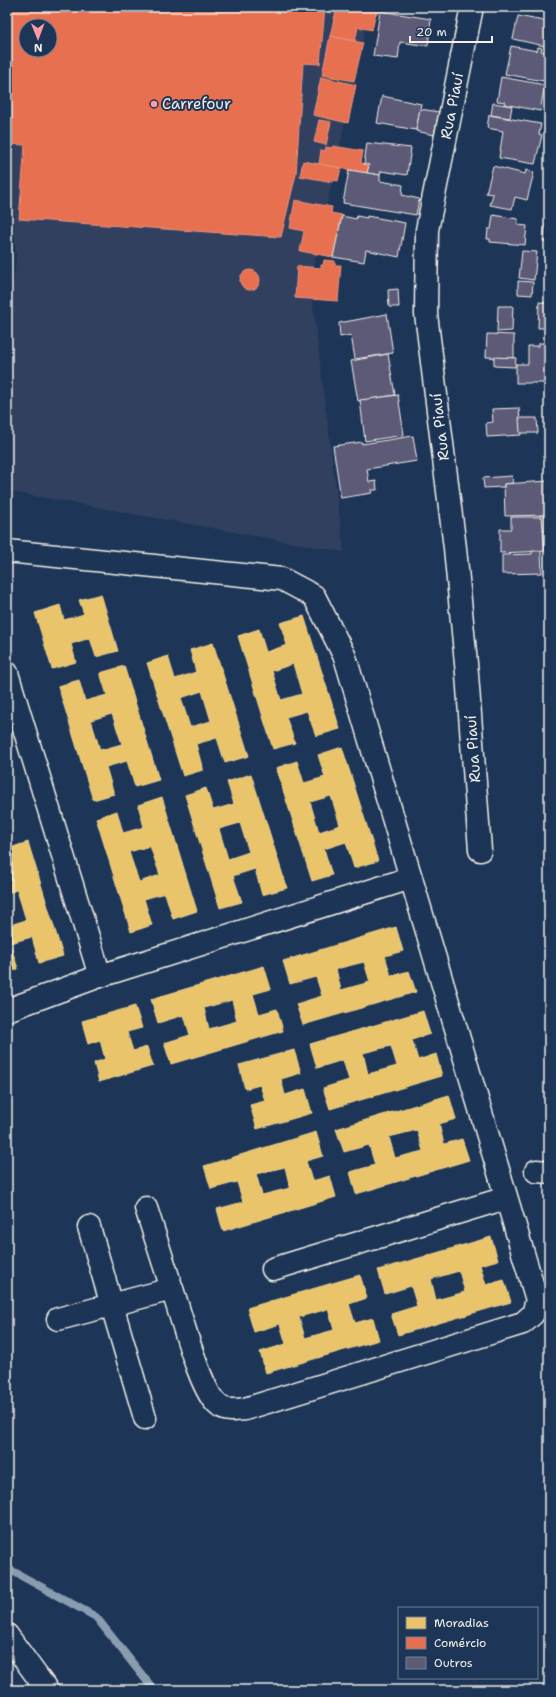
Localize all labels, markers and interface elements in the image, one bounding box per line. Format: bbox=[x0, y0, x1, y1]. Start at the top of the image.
north arrow bbox=[18, 18, 58, 58]
scale bar bbox=[410, 18, 492, 44]
text: 20 m bbox=[416, 24, 447, 40]
text: N bbox=[33, 40, 43, 55]
street label: Rua Piauí bbox=[436, 70, 468, 141]
place label: Carrefour bbox=[162, 94, 231, 114]
marker: Carrefour bbox=[149, 99, 159, 109]
street label: Rua Piauí bbox=[426, 392, 454, 462]
street label: Rua Piauí bbox=[461, 714, 485, 783]
legend bbox=[398, 1607, 538, 1679]
text: Moradias bbox=[434, 1615, 489, 1631]
text: Comércio bbox=[434, 1635, 486, 1651]
text: Outros bbox=[434, 1655, 473, 1671]

